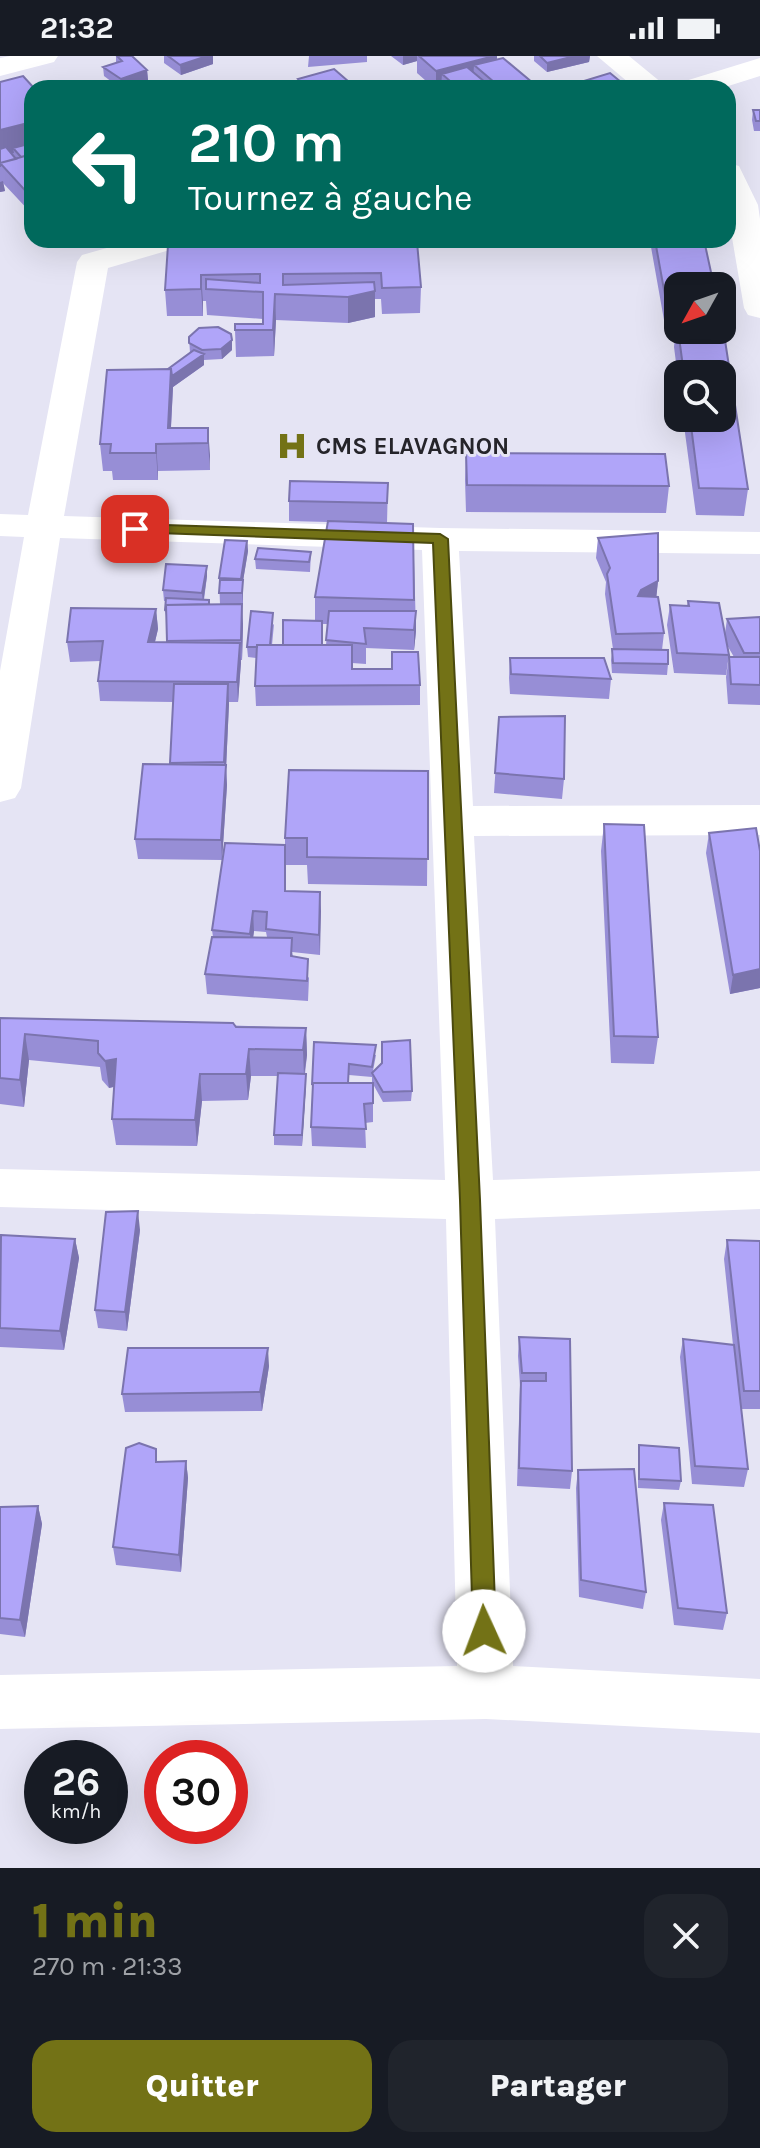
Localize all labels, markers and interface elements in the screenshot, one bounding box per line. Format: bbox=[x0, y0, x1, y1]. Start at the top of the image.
text: 21:32 bbox=[40, 10, 114, 46]
text: 210 m bbox=[188, 110, 345, 175]
icon: left bbox=[56, 112, 160, 216]
text: Tournez à gauche bbox=[188, 177, 473, 219]
north arrow bbox=[664, 272, 736, 344]
map controls bbox=[664, 272, 736, 432]
button: search bbox=[664, 360, 736, 432]
hospital icon: CMS ELAVAGNON bbox=[275, 429, 309, 463]
place label: CMS ELAVAGNON bbox=[316, 432, 509, 460]
pin bbox=[101, 495, 169, 563]
icon: arrive bbox=[113, 507, 157, 551]
position arrow bbox=[442, 1589, 526, 1673]
speed limit sign: 30 bbox=[144, 1740, 248, 1844]
text: 26 bbox=[52, 1758, 100, 1805]
text: km/h bbox=[51, 1800, 101, 1823]
text: 1 min bbox=[32, 1893, 158, 1949]
button: close bbox=[644, 1894, 728, 1978]
text: 270 m · 21:33 bbox=[32, 1951, 183, 1982]
button: Quitter bbox=[32, 2040, 372, 2132]
button: Partager bbox=[388, 2040, 728, 2132]

